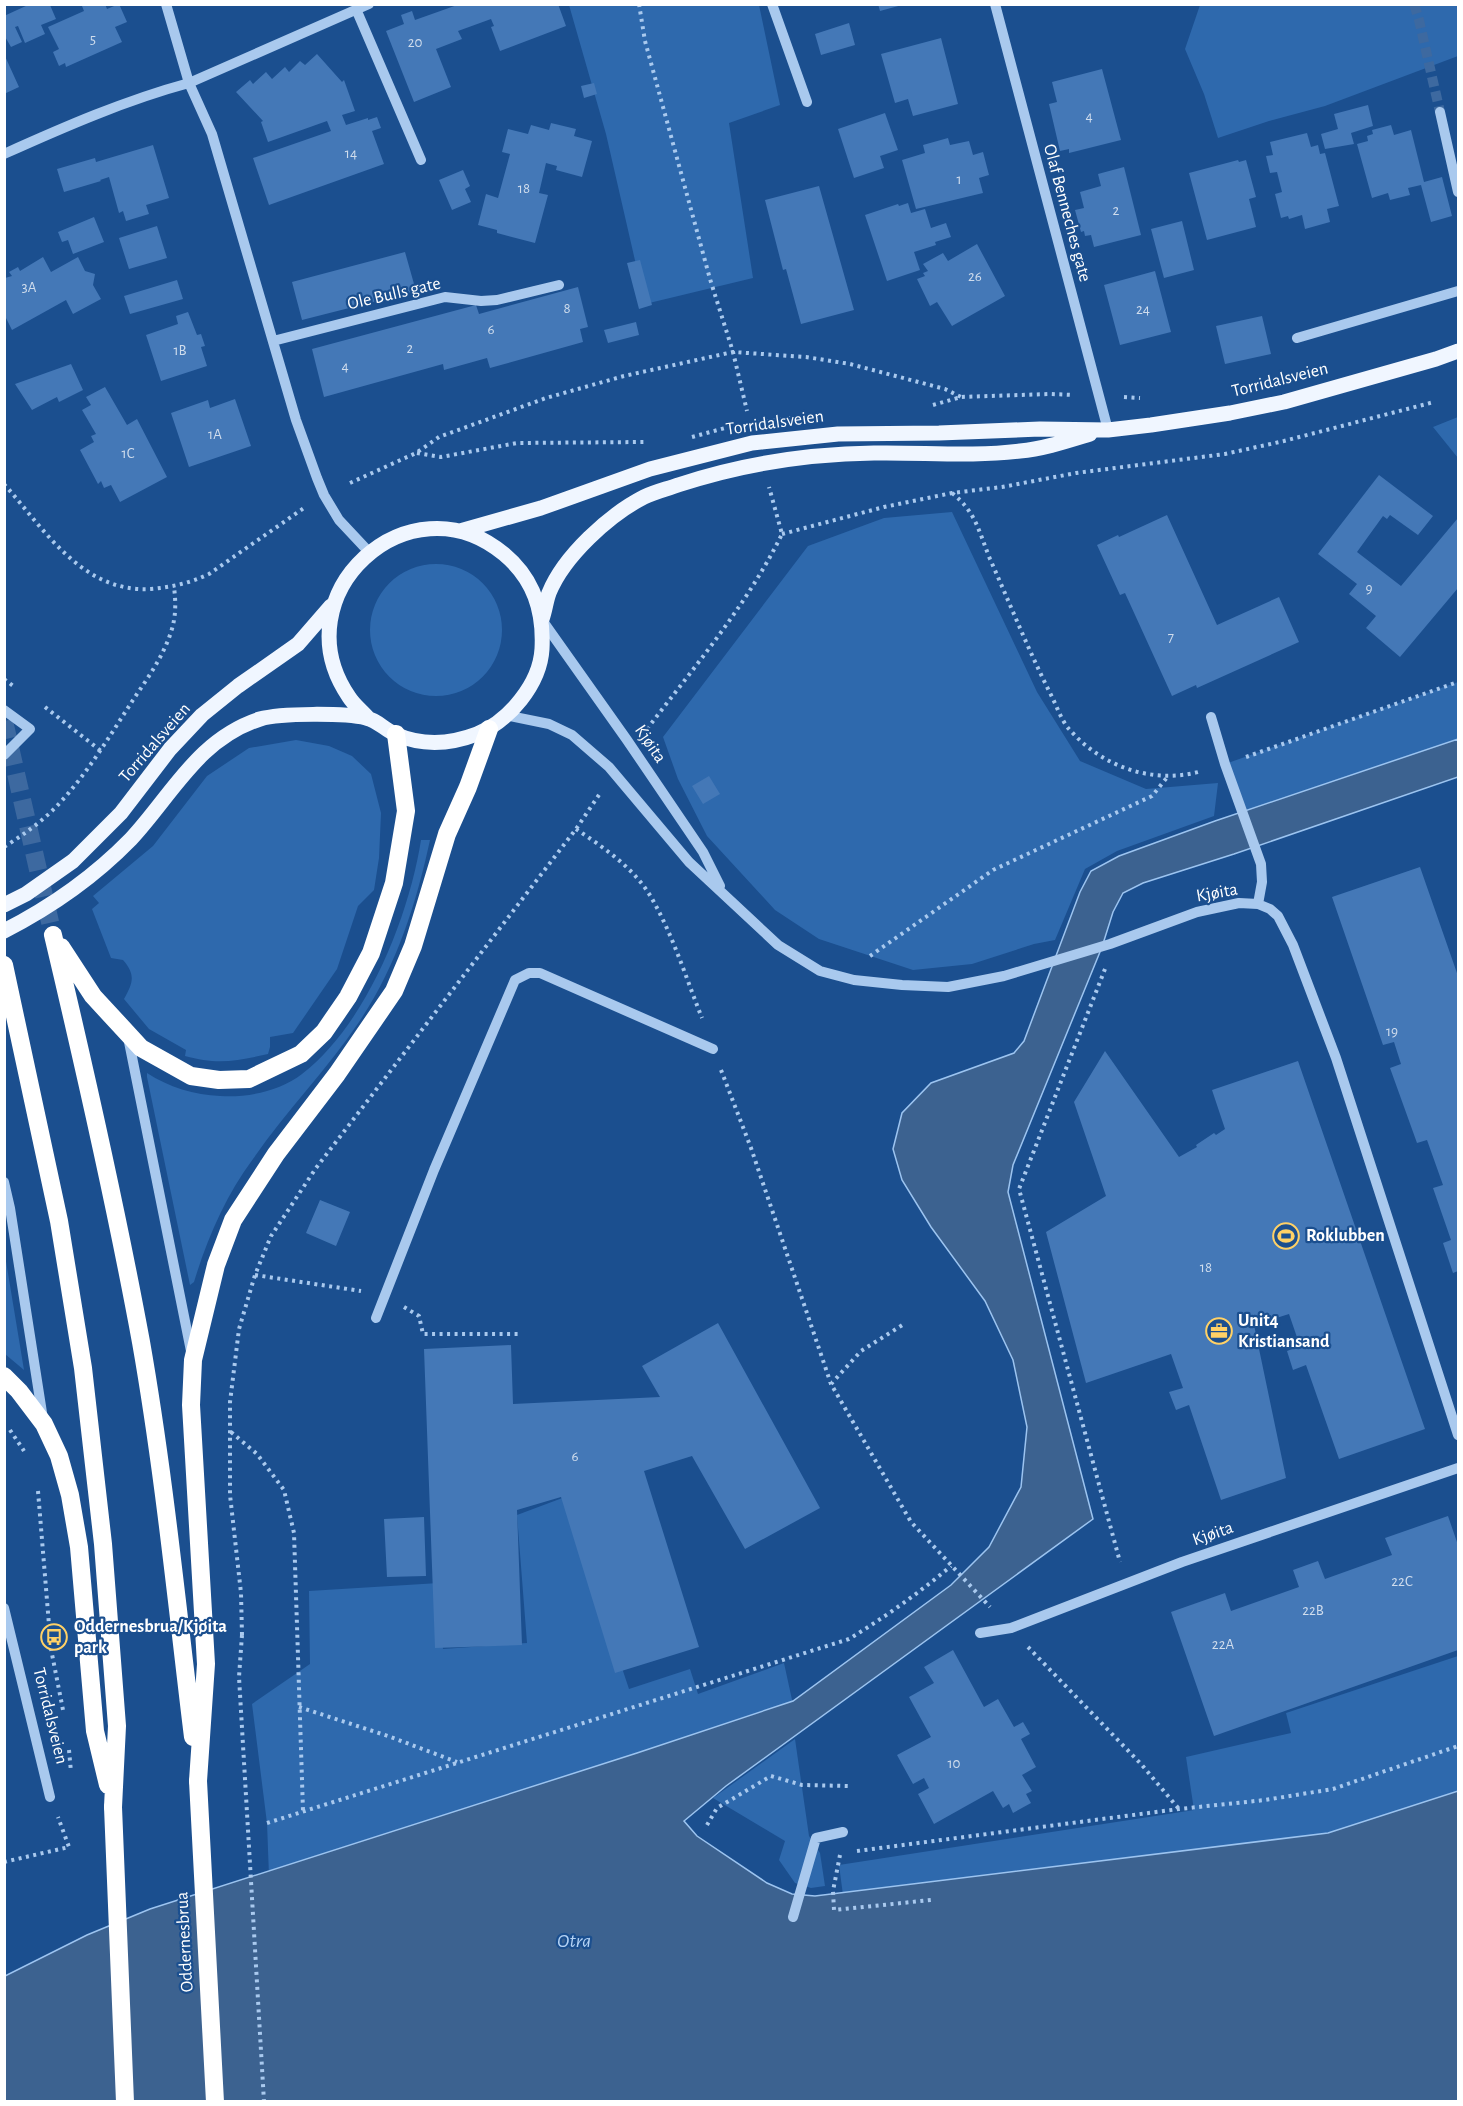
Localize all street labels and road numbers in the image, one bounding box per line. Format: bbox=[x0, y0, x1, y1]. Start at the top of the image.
street label: Olaf Benneches gate bbox=[1040, 142, 1094, 284]
street label: Ole Bulls gate bbox=[346, 275, 442, 313]
street label: Torridalsveien bbox=[1230, 359, 1330, 401]
street label: Torridalsveien bbox=[725, 407, 825, 439]
street label: Torridalsveien bbox=[116, 700, 194, 786]
street label: Kjøita bbox=[631, 722, 669, 766]
street label: Kjøita bbox=[1195, 881, 1239, 905]
street label: Kjøita bbox=[1190, 1519, 1236, 1549]
street label: Torridalsveien bbox=[29, 1666, 71, 1766]
street label: Oddernesbrua bbox=[173, 1891, 197, 1993]

